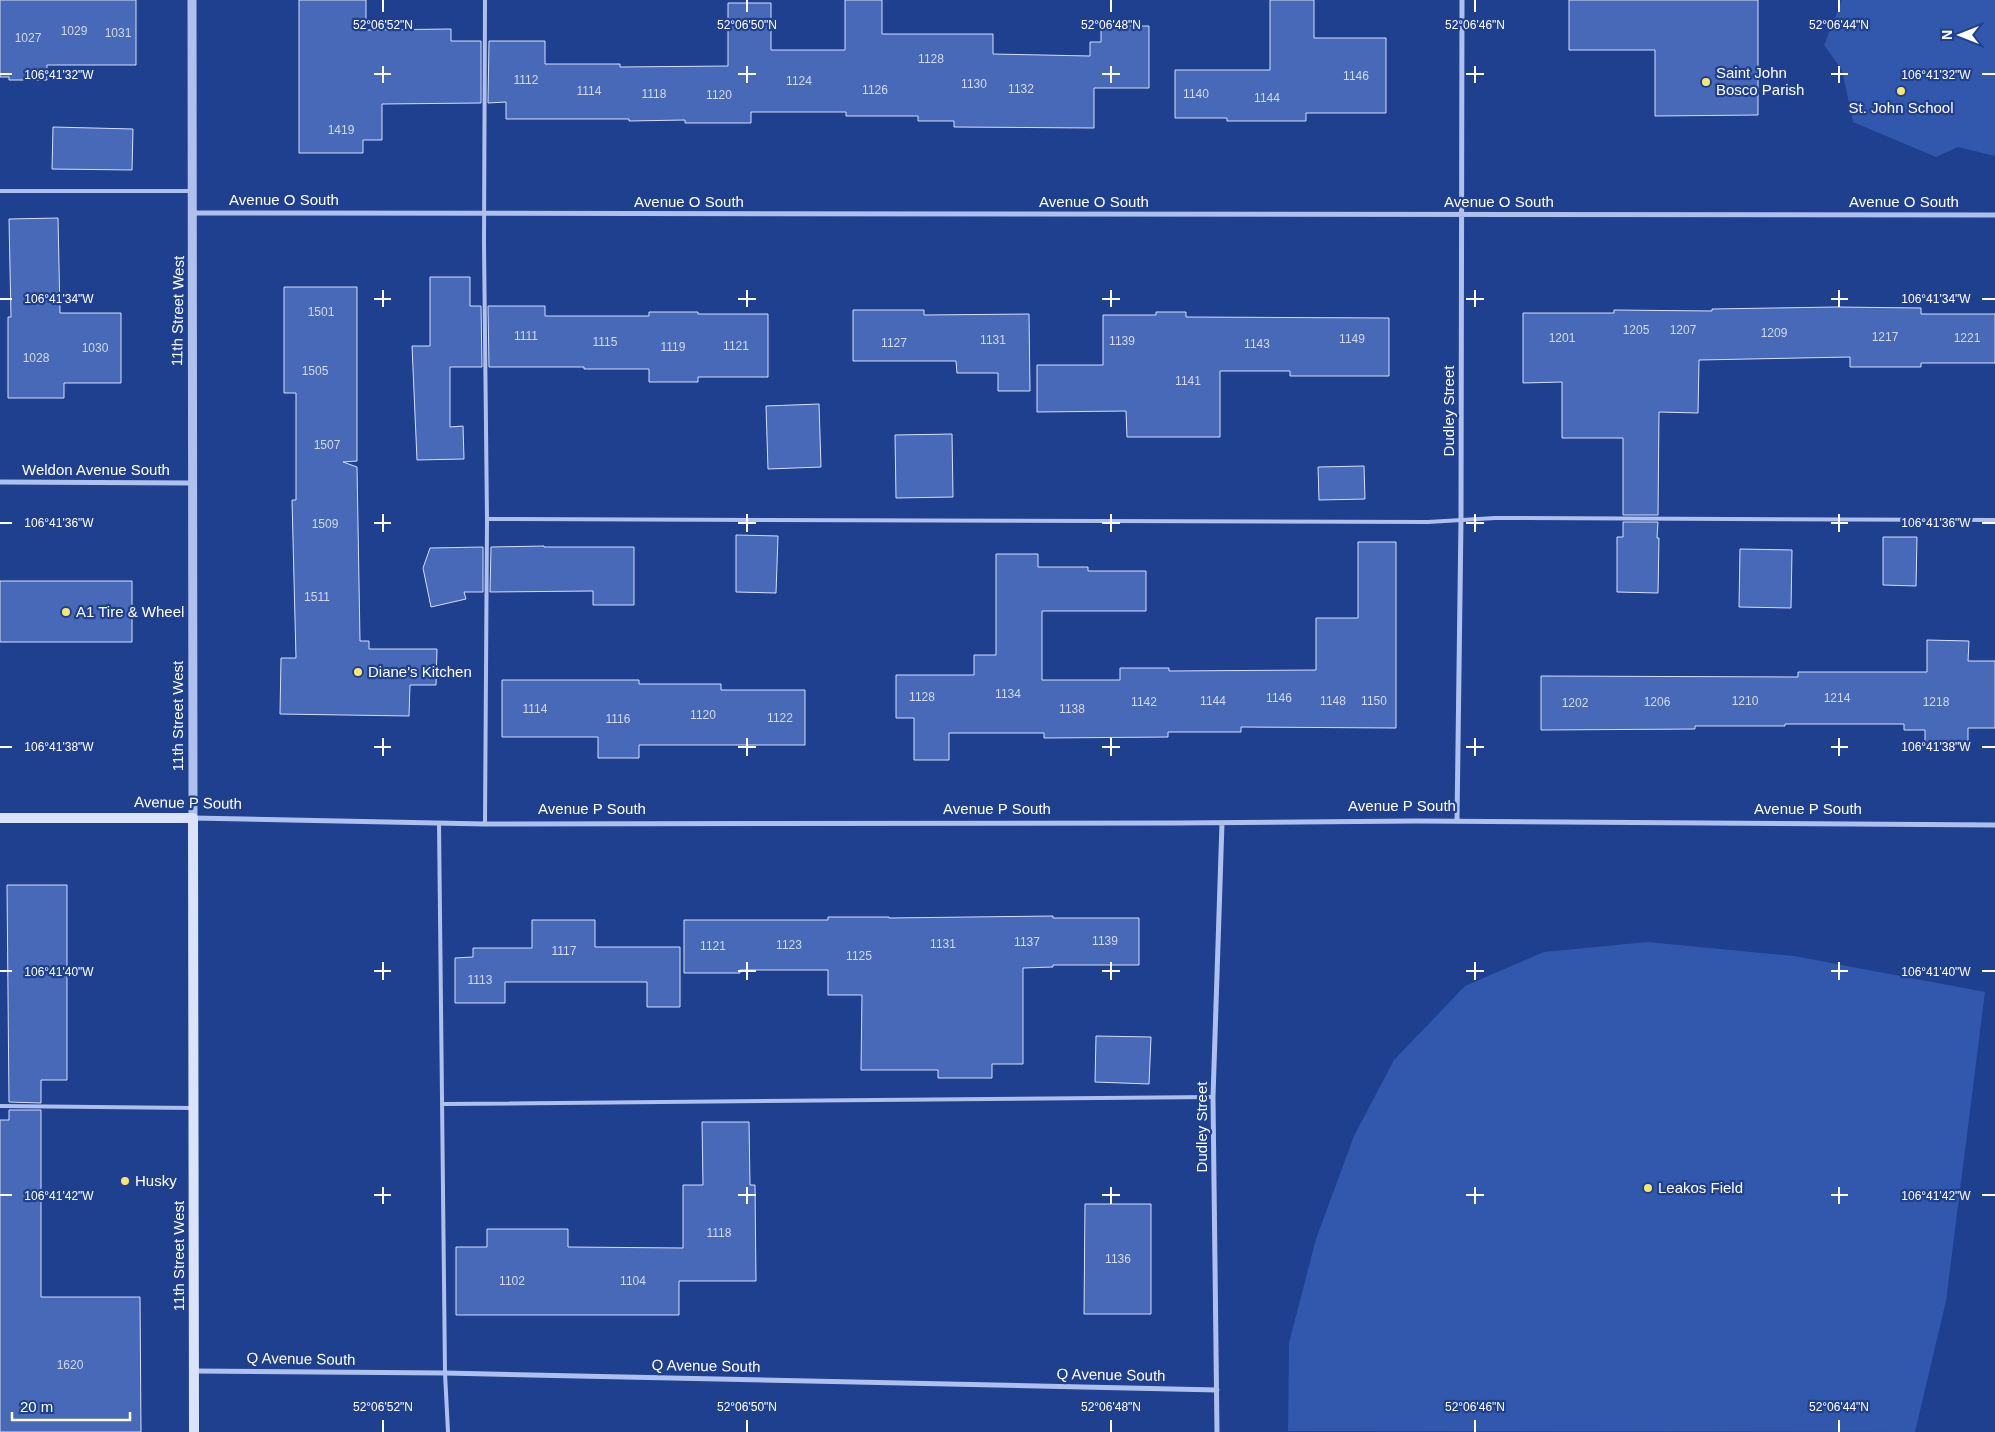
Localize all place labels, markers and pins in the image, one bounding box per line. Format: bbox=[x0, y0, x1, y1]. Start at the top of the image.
place label: Saint John Bosco Parish bbox=[1716, 64, 1804, 98]
marker: Saint John Bosco Parish bbox=[1700, 76, 1712, 88]
marker: St. John School bbox=[1895, 85, 1907, 97]
place label: St. John School bbox=[1848, 99, 1954, 116]
place label: A1 Tire & Wheel bbox=[76, 603, 184, 620]
marker: A1 Tire & Wheel bbox=[60, 606, 72, 618]
place label: Diane's Kitchen bbox=[368, 663, 472, 680]
marker: Diane's Kitchen bbox=[352, 666, 364, 678]
place label: Husky bbox=[135, 1172, 177, 1189]
marker: Husky bbox=[119, 1175, 131, 1187]
place label: Leakos Field bbox=[1658, 1179, 1743, 1196]
marker: Leakos Field bbox=[1642, 1182, 1654, 1194]

